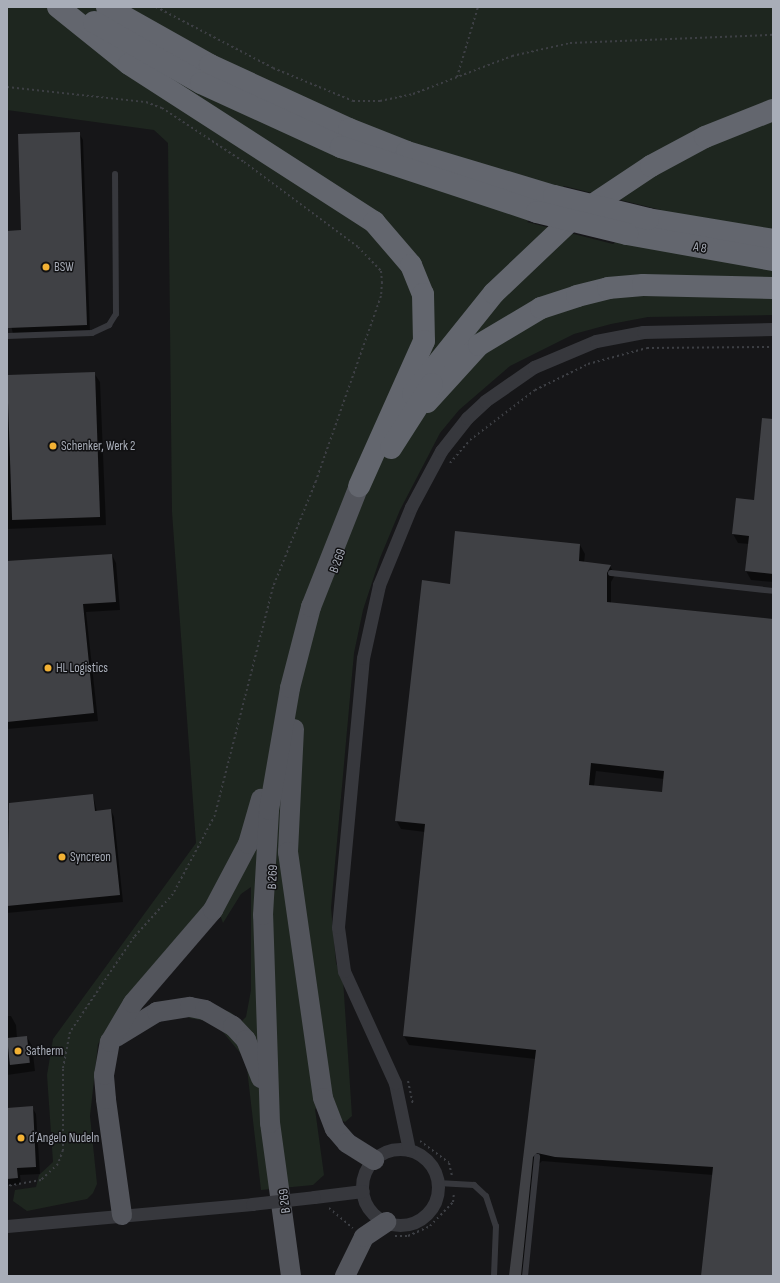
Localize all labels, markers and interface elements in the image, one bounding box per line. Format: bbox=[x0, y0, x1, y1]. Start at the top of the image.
street label: A 8 bbox=[692, 239, 708, 257]
place label: BSW bbox=[54, 259, 74, 275]
marker: BSW bbox=[41, 262, 51, 272]
place label: Schenker, Werk 2 bbox=[61, 438, 135, 454]
marker: Schenker, Werk 2 bbox=[48, 441, 58, 451]
street label: B 269 bbox=[326, 547, 350, 575]
place label: HL Logistics bbox=[56, 660, 108, 676]
marker: HL Logistics bbox=[43, 663, 53, 673]
place label: Syncreon bbox=[70, 849, 111, 865]
marker: Syncreon bbox=[57, 852, 67, 862]
street label: B 269 bbox=[265, 864, 281, 890]
place label: Satherm bbox=[26, 1043, 63, 1059]
marker: Satherm bbox=[13, 1046, 23, 1056]
place label: d´Angelo Nudeln bbox=[29, 1130, 99, 1146]
marker: d´Angelo Nudeln bbox=[16, 1133, 26, 1143]
street label: B 269 bbox=[276, 1188, 294, 1214]

